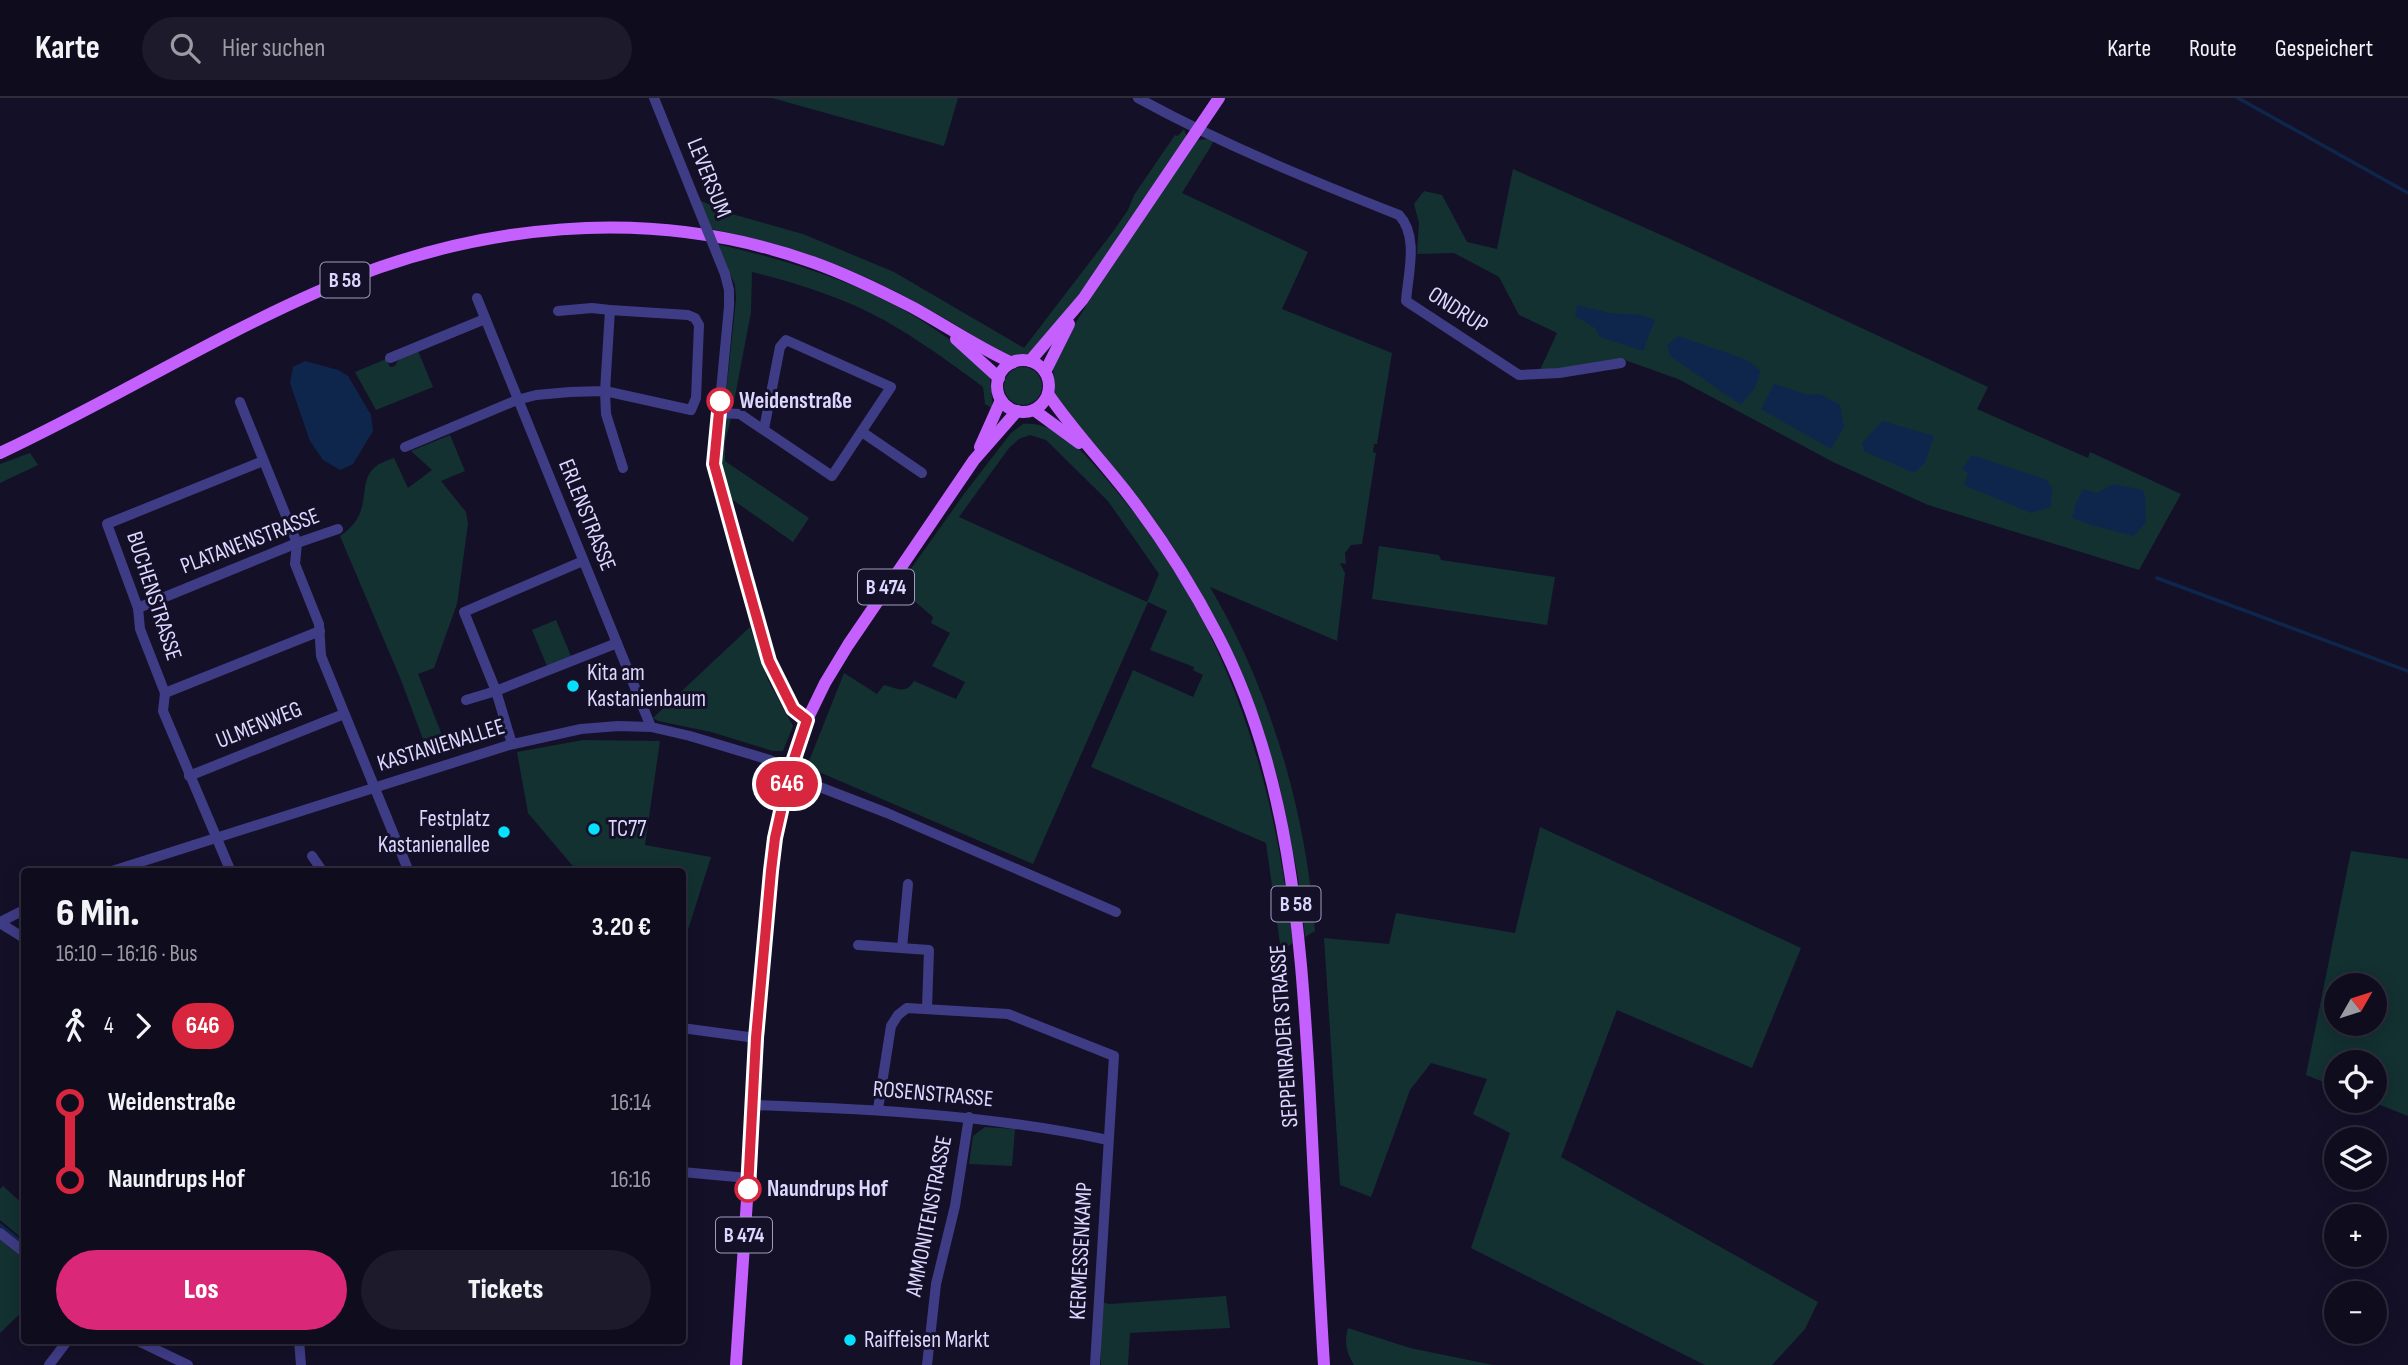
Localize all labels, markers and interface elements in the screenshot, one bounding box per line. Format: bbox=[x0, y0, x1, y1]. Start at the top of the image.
search box bbox=[142, 17, 632, 80]
text: Karte bbox=[35, 28, 100, 68]
icon: search bbox=[166, 29, 204, 67]
text: Hier suchen bbox=[222, 33, 325, 64]
text: Karte bbox=[2107, 34, 2151, 63]
text: Route bbox=[2189, 34, 2237, 63]
text: Gespeichert bbox=[2275, 34, 2373, 63]
street label: LEVERSUM bbox=[680, 134, 738, 222]
road number: B 58 bbox=[320, 262, 370, 298]
street label: ONDRUP bbox=[1423, 280, 1493, 340]
place label: Weidenstraße bbox=[739, 387, 852, 415]
marker: Weidenstraße bbox=[707, 388, 733, 414]
street label: ERLENSTRASSE bbox=[552, 455, 622, 575]
street label: PLATANENSTRASSE bbox=[177, 502, 323, 580]
street label: BUCHENSTRASSE bbox=[120, 528, 188, 664]
road number: B 474 bbox=[858, 570, 914, 604]
place label: Kita am Kastanienbaum bbox=[587, 659, 706, 713]
marker: Kita am Kastanienbaum bbox=[565, 678, 581, 694]
street label: ULMENWEG bbox=[212, 695, 306, 755]
street label: KASTANIENALLEE bbox=[374, 712, 508, 778]
line badge: 646 bbox=[747, 761, 827, 807]
text: 646 bbox=[770, 769, 804, 798]
place label: Festplatz Kastanienallee bbox=[378, 805, 490, 859]
place label: TC77 bbox=[608, 815, 647, 843]
marker: TC77 bbox=[586, 821, 602, 837]
marker: Festplatz Kastanienallee bbox=[496, 824, 512, 840]
road number: B 58 bbox=[1272, 886, 1320, 922]
text: 6 Min. bbox=[56, 891, 140, 936]
text: 3.20 € bbox=[592, 912, 651, 943]
text: 16:10 – 16:16 · Bus bbox=[56, 940, 198, 968]
street label: SEPPENRADER STRASSE bbox=[1264, 944, 1304, 1128]
north arrow bbox=[2324, 973, 2387, 1036]
map controls bbox=[2324, 973, 2387, 1344]
icon: walk bbox=[56, 1007, 94, 1045]
icon: forward bbox=[124, 1007, 162, 1045]
text: 646 bbox=[186, 1011, 220, 1040]
text: 4 bbox=[104, 1012, 114, 1040]
button: locate bbox=[2324, 1050, 2387, 1113]
street label: ROSENSTRASSE bbox=[872, 1075, 994, 1113]
text: Weidenstraße bbox=[108, 1087, 236, 1118]
text: 16:14 bbox=[611, 1089, 651, 1117]
button: layers bbox=[2324, 1127, 2387, 1190]
street label: AMMONITENSTRASSE bbox=[899, 1133, 958, 1300]
text: Naundrups Hof bbox=[108, 1164, 245, 1195]
text: 16:16 bbox=[610, 1166, 651, 1194]
place label: Naundrups Hof bbox=[767, 1175, 889, 1203]
marker: Naundrups Hof bbox=[735, 1176, 761, 1202]
street label: KERMESSENKAMP bbox=[1063, 1181, 1099, 1321]
button: + bbox=[2324, 1204, 2387, 1267]
road number: B 474 bbox=[716, 1218, 772, 1252]
button: Los bbox=[56, 1250, 347, 1330]
button: Tickets bbox=[361, 1250, 651, 1330]
button: − bbox=[2324, 1281, 2387, 1344]
place label: Raiffeisen Markt bbox=[864, 1326, 990, 1354]
marker: Raiffeisen Markt bbox=[842, 1332, 858, 1348]

